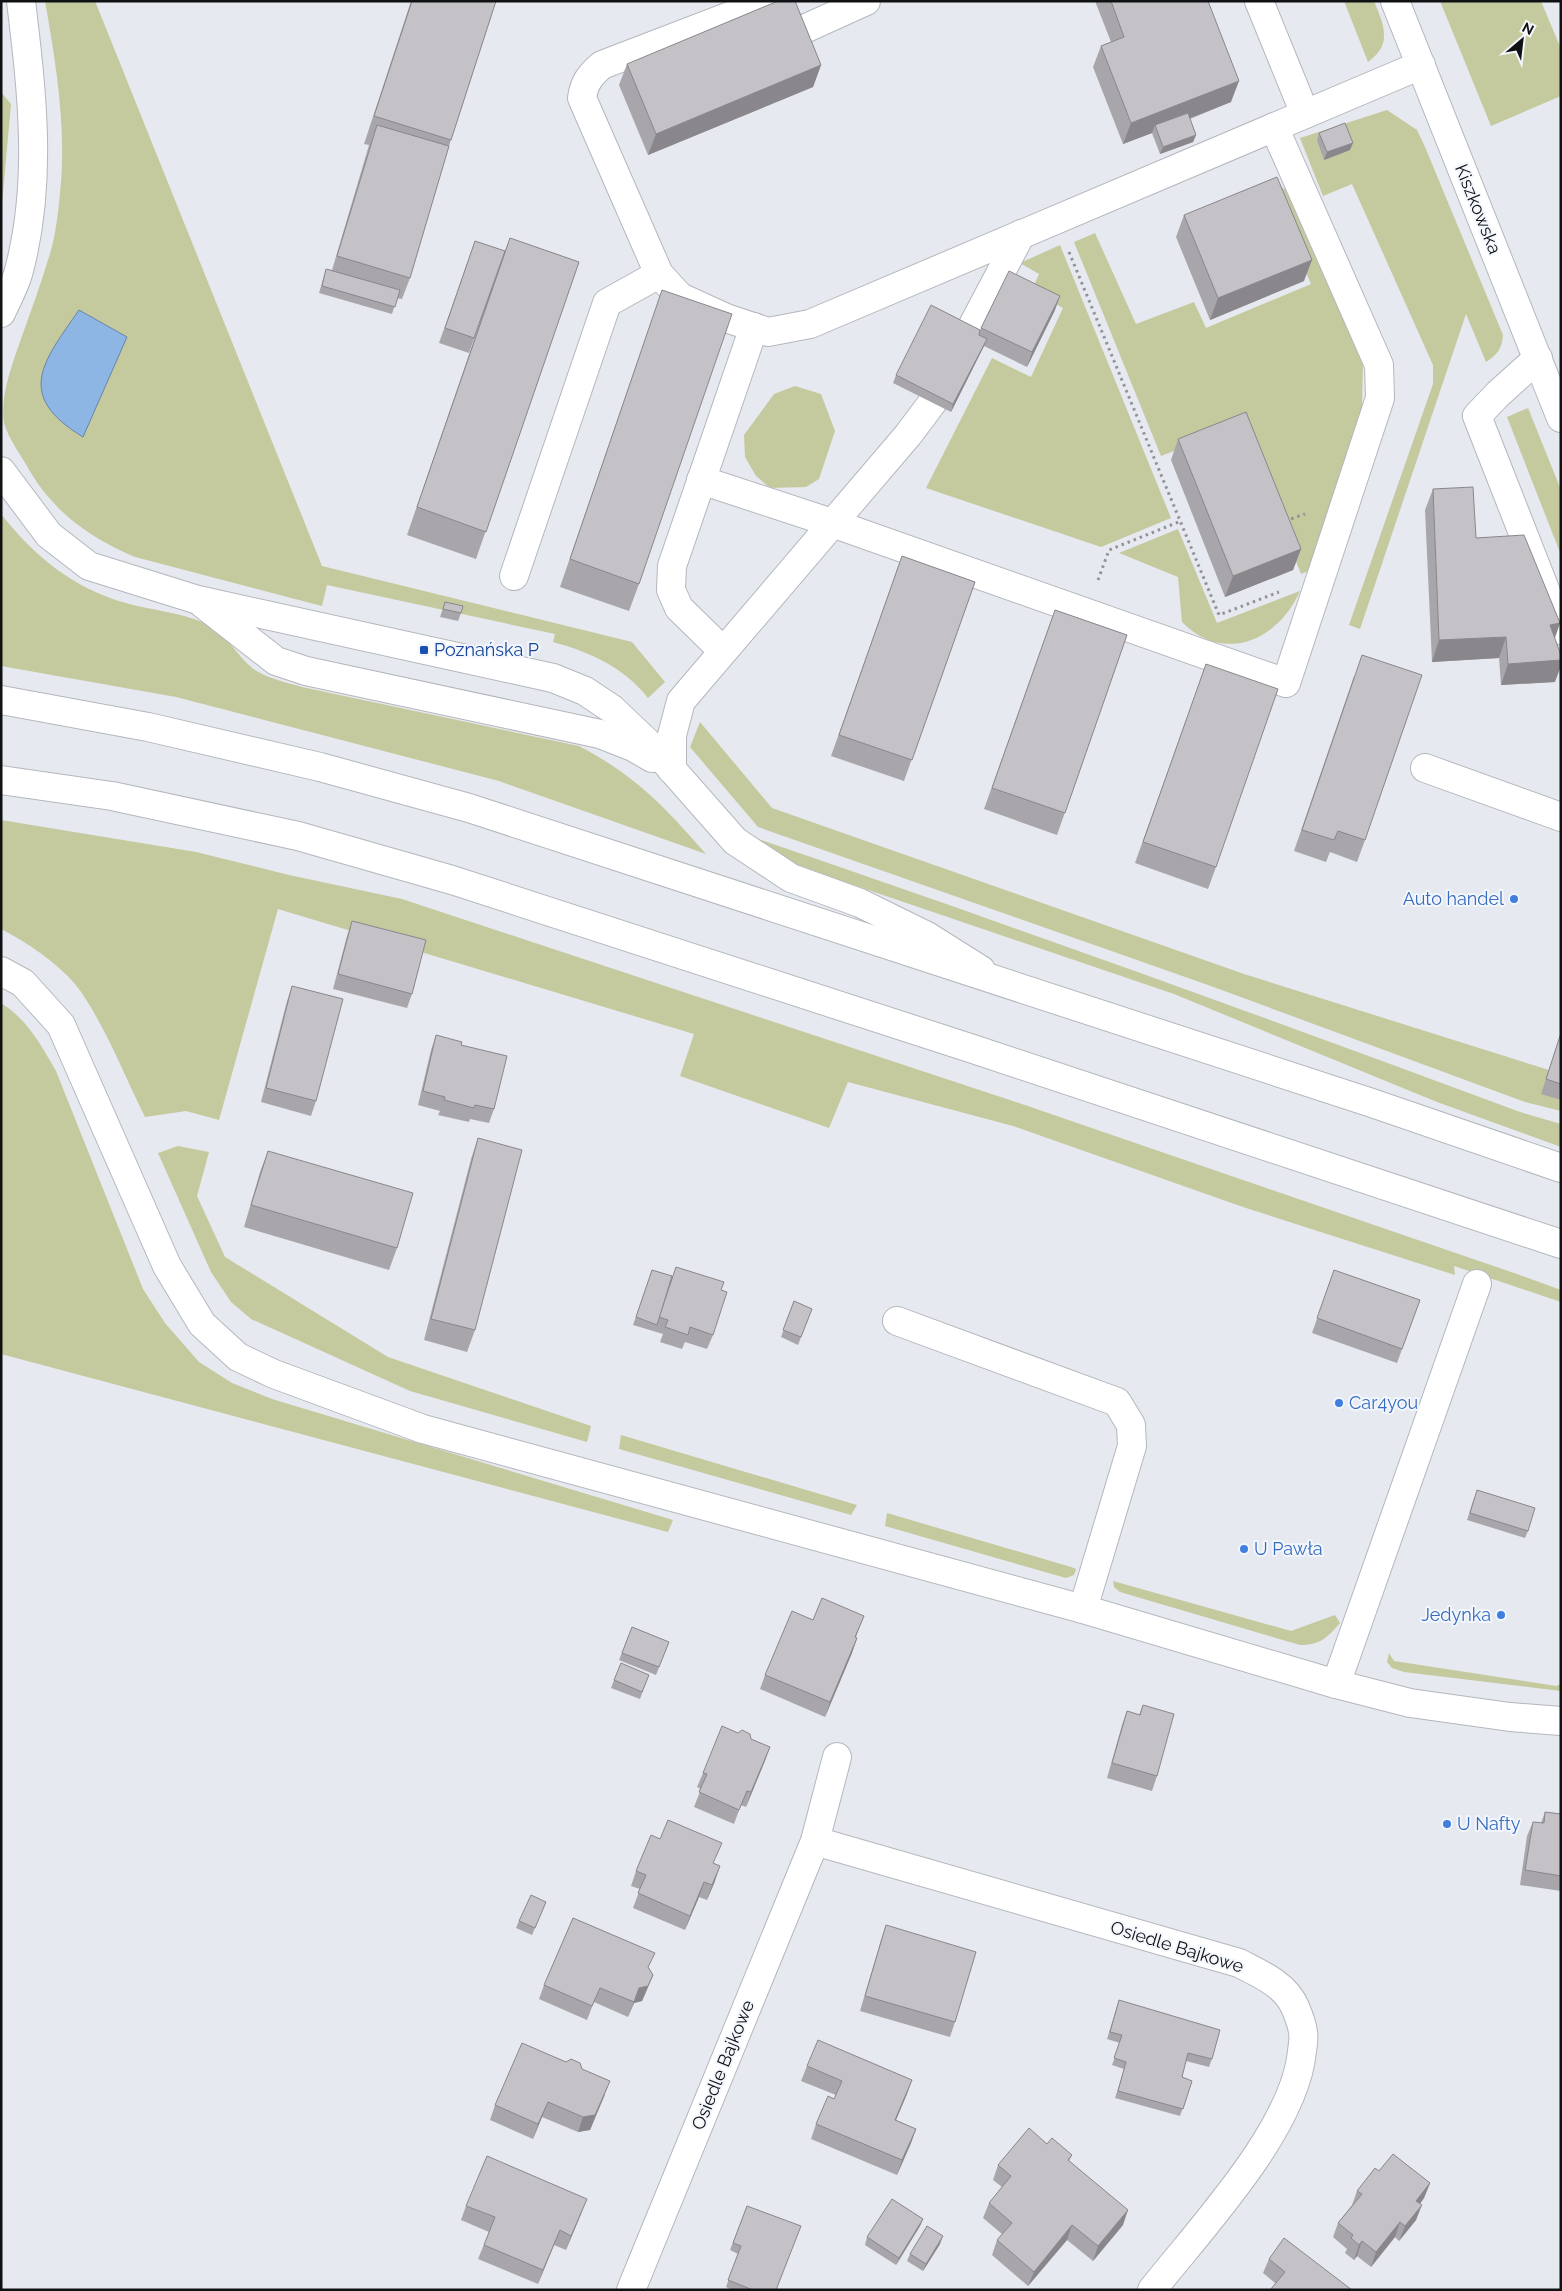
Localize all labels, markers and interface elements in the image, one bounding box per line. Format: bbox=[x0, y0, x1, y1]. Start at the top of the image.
north arrow bbox=[1497, 15, 1547, 65]
text: N bbox=[1520, 19, 1537, 38]
street label: Kiszkowska bbox=[1451, 161, 1506, 257]
place label: Poznańska P bbox=[434, 639, 539, 660]
marker: Poznańska P bbox=[418, 644, 430, 656]
place label: Auto handel bbox=[1403, 888, 1504, 909]
marker: Auto handel bbox=[1508, 893, 1520, 905]
place label: Car4you bbox=[1349, 1392, 1418, 1413]
marker: Car4you bbox=[1333, 1397, 1345, 1409]
place label: U Pawła bbox=[1254, 1538, 1323, 1559]
marker: U Pawła bbox=[1238, 1543, 1250, 1555]
place label: Jedynka bbox=[1421, 1604, 1491, 1625]
marker: Jedynka bbox=[1495, 1609, 1507, 1621]
place label: U Nafty bbox=[1457, 1813, 1521, 1834]
marker: U Nafty bbox=[1441, 1818, 1453, 1830]
street label: Osiedle Bajkowe bbox=[1108, 1916, 1247, 1977]
street label: Osiedle Bajkowe bbox=[687, 1996, 758, 2133]

